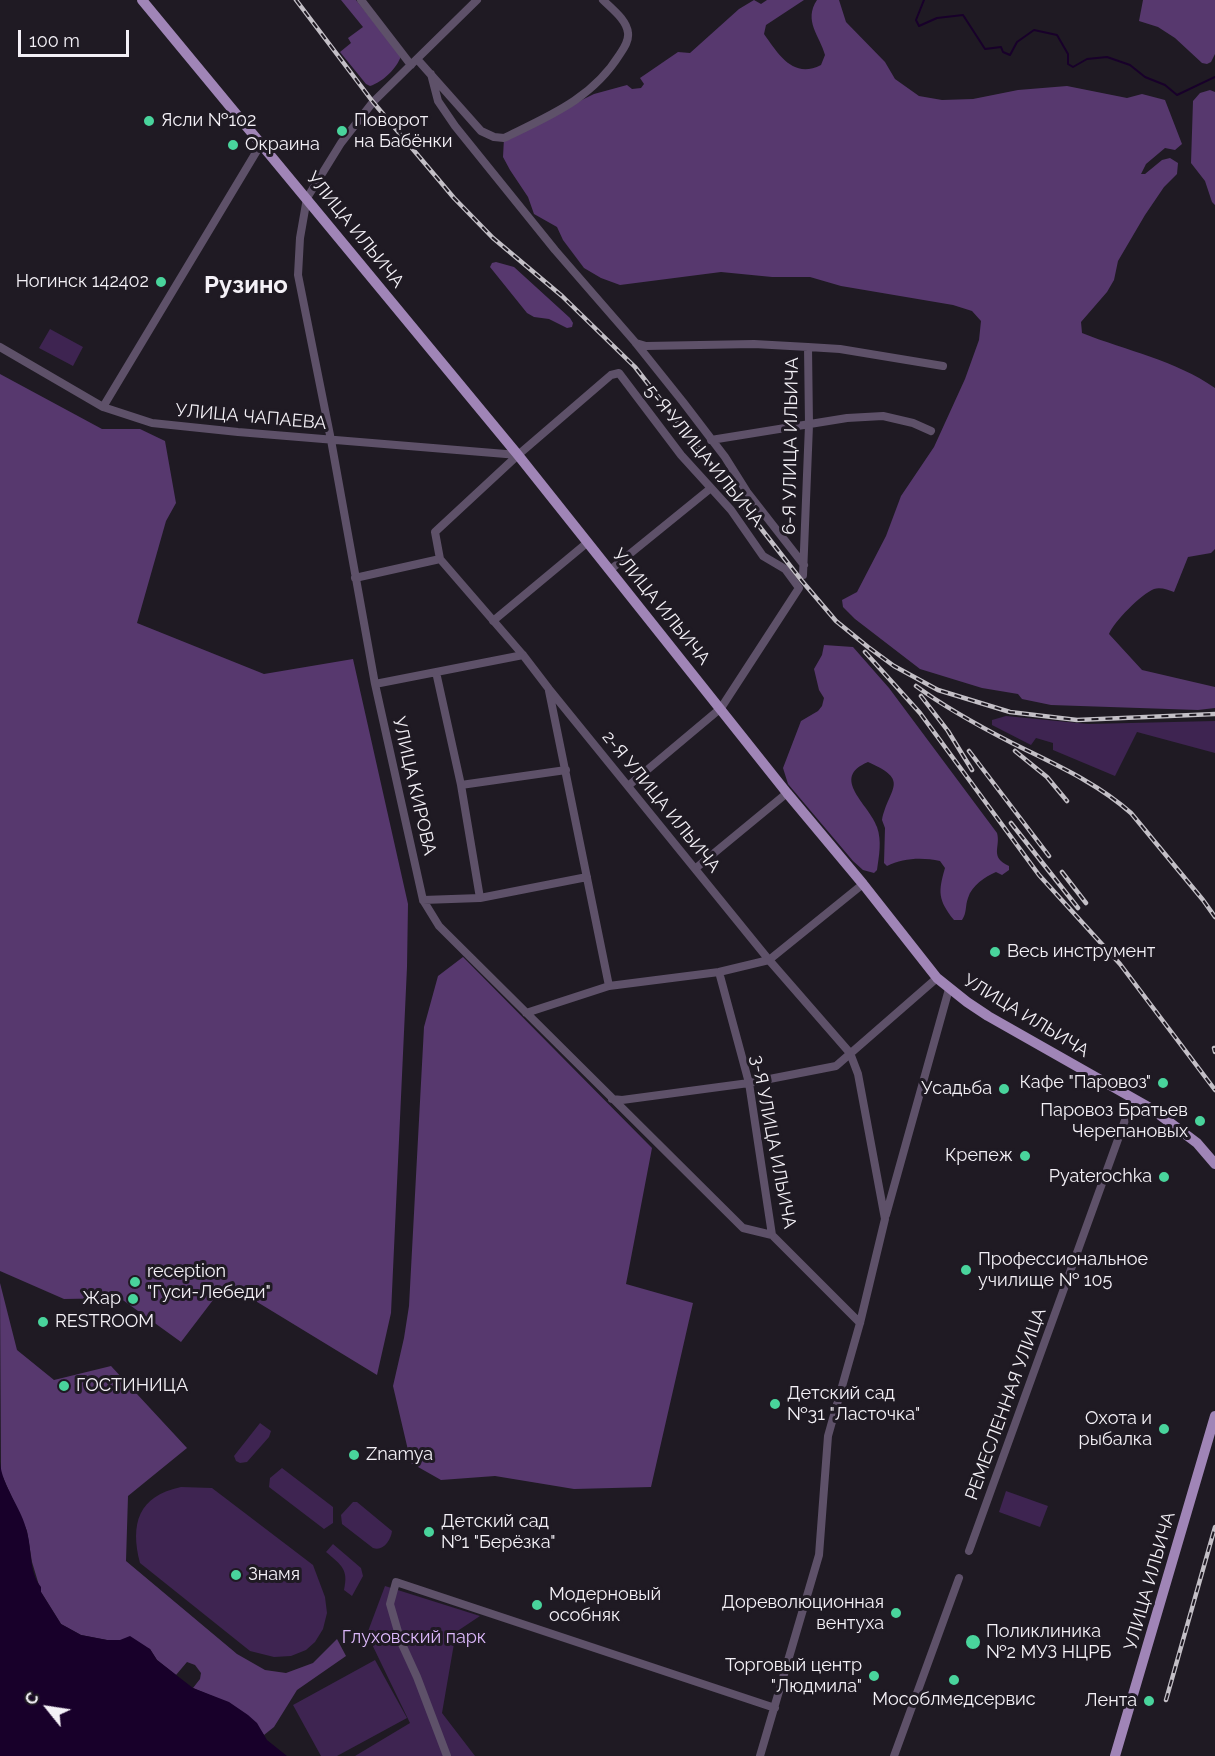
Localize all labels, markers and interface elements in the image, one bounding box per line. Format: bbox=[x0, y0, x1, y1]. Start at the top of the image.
scale bar bbox=[21, 18, 132, 56]
text: 100 m bbox=[29, 30, 80, 51]
place label: Ясли №102 bbox=[161, 110, 256, 132]
place label: Поворот на Бабёнки bbox=[354, 110, 452, 152]
marker: Ясли №102 bbox=[142, 114, 156, 128]
marker: Поворот на Бабёнки bbox=[335, 124, 349, 138]
place label: Окраина bbox=[245, 134, 320, 156]
marker: Окраина bbox=[226, 138, 240, 152]
street label: УЛИЦА ИЛЬИЧА bbox=[302, 168, 408, 292]
place label: Ногинск 142402 bbox=[16, 271, 149, 293]
district label: Рузино bbox=[204, 272, 288, 300]
marker: Ногинск 142402 bbox=[154, 275, 168, 289]
street label: 6-Я УЛИЦА ИЛЬИЧА bbox=[779, 357, 803, 535]
street label: 5-Я УЛИЦА ИЛЬИЧА bbox=[640, 381, 768, 531]
street label: УЛИЦА ЧАПАЕВА bbox=[175, 400, 327, 434]
street label: УЛИЦА ИЛЬИЧА bbox=[608, 545, 714, 669]
street label: УЛИЦА КИРОВА bbox=[388, 715, 440, 857]
street label: 2-Я УЛИЦА ИЛЬИЧА bbox=[597, 727, 725, 877]
place label: Весь инструмент bbox=[1007, 941, 1155, 963]
marker: Весь инструмент bbox=[988, 945, 1002, 959]
street label: УЛИЦА ИЛЬИЧА bbox=[959, 970, 1093, 1062]
street label: 3-Я УЛИЦА ИЛЬИЧА bbox=[746, 1053, 800, 1231]
place label: Кафе "Паровоз" bbox=[1019, 1072, 1151, 1094]
marker: Кафе "Паровоз" bbox=[1156, 1076, 1170, 1090]
place label: Усадьба bbox=[921, 1078, 992, 1100]
marker: Усадьба bbox=[997, 1082, 1011, 1096]
place label: Паровоз Братьев Черепановых bbox=[1040, 1100, 1188, 1142]
marker: Паровоз Братьев Черепановых bbox=[1193, 1114, 1207, 1128]
place label: Крепеж bbox=[945, 1145, 1013, 1167]
marker: Крепеж bbox=[1018, 1149, 1032, 1163]
place label: Pyaterochka bbox=[1049, 1166, 1152, 1188]
marker: Pyaterochka bbox=[1157, 1170, 1171, 1184]
place label: Профессиональное училище № 105 bbox=[978, 1249, 1148, 1292]
place label: reception "Гуси-Лебеди" bbox=[147, 1261, 271, 1304]
marker: Профессиональное училище № 105 bbox=[959, 1263, 973, 1277]
marker: reception "Гуси-Лебеди" bbox=[128, 1275, 142, 1289]
place label: Жар bbox=[82, 1288, 121, 1310]
marker: Жар bbox=[126, 1292, 140, 1306]
street label: РЕМЕСЛЕННАЯ УЛИЦА bbox=[961, 1305, 1051, 1503]
place label: RESTROOM bbox=[55, 1311, 154, 1333]
marker: RESTROOM bbox=[36, 1315, 50, 1329]
place label: ГОСТИНИЦА bbox=[76, 1375, 188, 1397]
marker: ГОСТИНИЦА bbox=[57, 1379, 71, 1393]
place label: Детский сад №31 "Ласточка" bbox=[787, 1383, 920, 1426]
marker: Детский сад №31 "Ласточка" bbox=[768, 1397, 782, 1411]
place label: Охота и рыбалка bbox=[1079, 1408, 1152, 1450]
marker: Охота и рыбалка bbox=[1157, 1422, 1171, 1436]
place label: Znamya bbox=[366, 1444, 433, 1466]
marker: Znamya bbox=[347, 1448, 361, 1462]
street label: УЛИЦА ИЛЬИЧА bbox=[1120, 1509, 1180, 1653]
place label: Детский сад №1 "Берёзка" bbox=[441, 1511, 555, 1553]
marker: Детский сад №1 "Берёзка" bbox=[422, 1525, 436, 1539]
place label: Знамя bbox=[248, 1564, 300, 1586]
marker: Знамя bbox=[229, 1568, 243, 1582]
place label: Модерновый особняк bbox=[549, 1584, 661, 1626]
place label: Дореволюционная вентуха bbox=[722, 1592, 884, 1634]
marker: Модерновый особняк bbox=[530, 1598, 544, 1612]
marker: Дореволюционная вентуха bbox=[889, 1606, 903, 1620]
place label: Поликлиника №2 МУЗ НЦРБ bbox=[986, 1621, 1111, 1664]
park label: Глуховский парк bbox=[342, 1627, 486, 1649]
marker: Поликлиника №2 МУЗ НЦРБ bbox=[964, 1633, 982, 1651]
place label: Торговый центр "Людмила" bbox=[725, 1655, 862, 1698]
marker: Торговый центр "Людмила" bbox=[867, 1669, 881, 1683]
marker: Мособлмедсервис bbox=[947, 1673, 961, 1687]
north arrow bbox=[18, 1678, 78, 1738]
text: С bbox=[21, 1689, 43, 1708]
place label: Мособлмедсервис bbox=[872, 1689, 1036, 1711]
place label: Лента bbox=[1085, 1690, 1137, 1712]
marker: Лента bbox=[1142, 1694, 1156, 1708]

